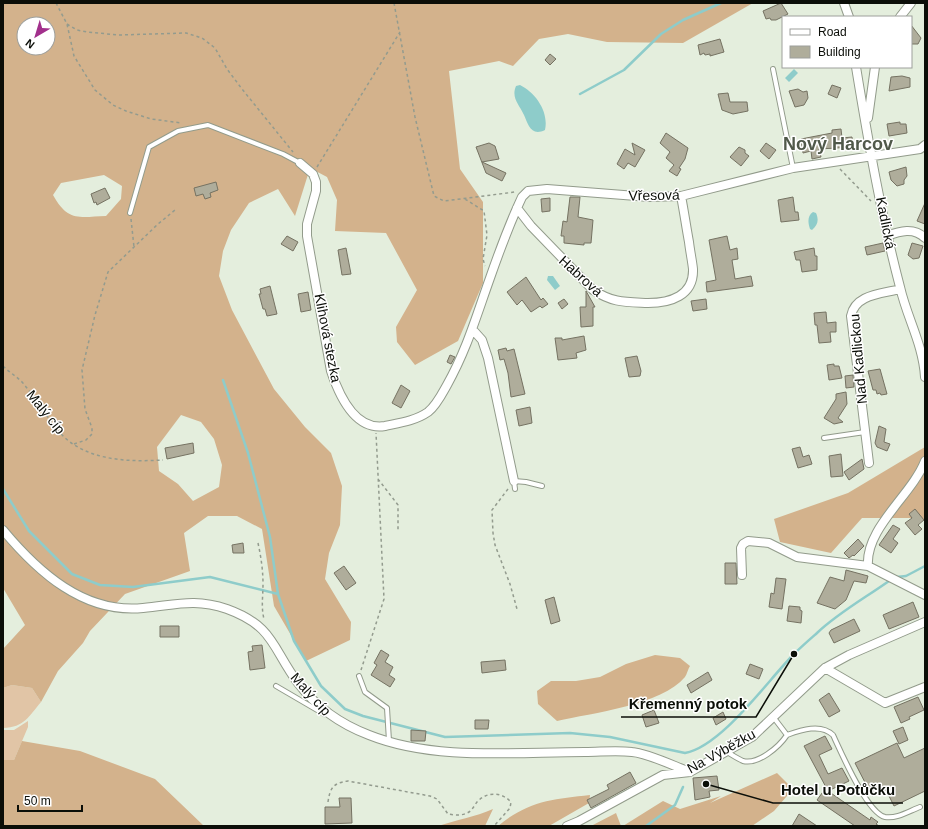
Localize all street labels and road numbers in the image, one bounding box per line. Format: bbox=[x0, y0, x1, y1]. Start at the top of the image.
street label: Vřesová bbox=[628, 187, 680, 203]
street label: Kadlická bbox=[873, 195, 899, 251]
street label: Habrová bbox=[556, 252, 606, 300]
street label: Klihová stezka bbox=[312, 292, 345, 384]
street label: Nad Kadlickou bbox=[846, 313, 870, 405]
street label: Malý cíp bbox=[23, 387, 69, 437]
street label: Malý cíp bbox=[288, 669, 335, 719]
street label: Na Výběžku bbox=[684, 726, 758, 776]

